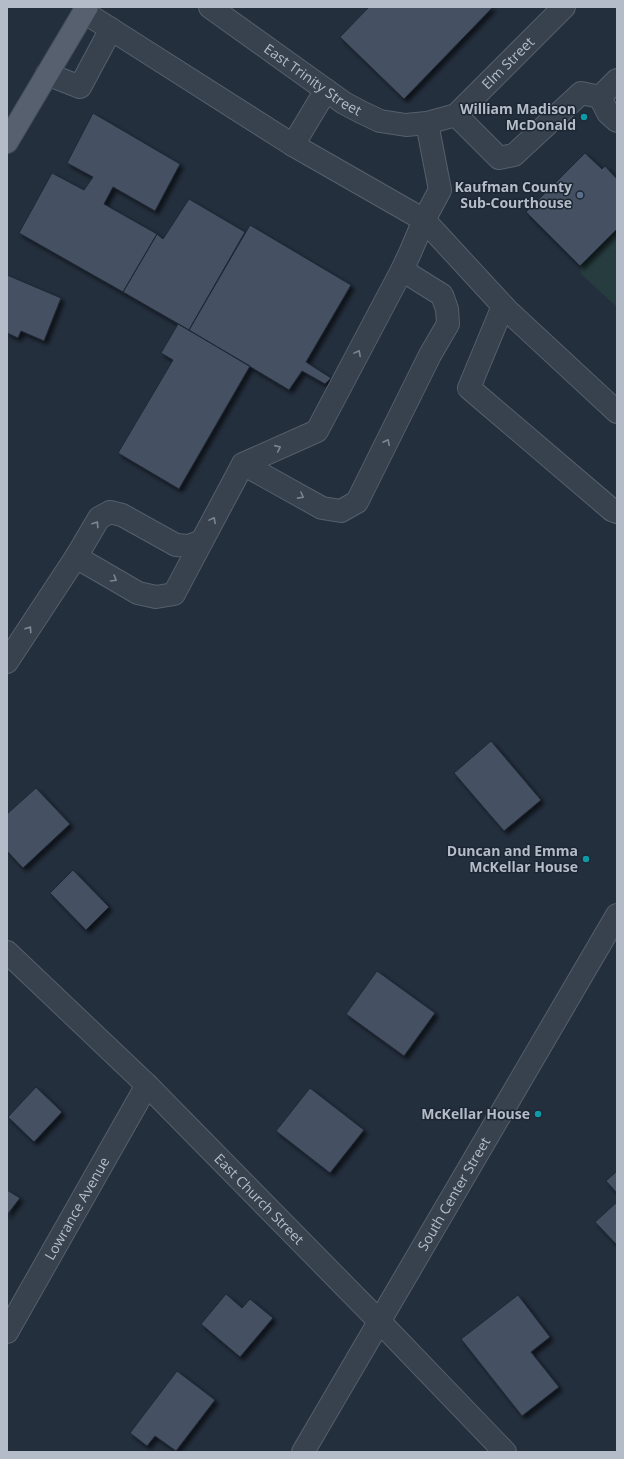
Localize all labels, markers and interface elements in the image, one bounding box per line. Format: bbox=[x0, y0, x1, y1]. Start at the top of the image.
street label: Elm Street bbox=[477, 32, 538, 93]
street label: East Trinity Street bbox=[261, 39, 365, 120]
place label: William Madison McDonald bbox=[460, 99, 576, 134]
marker: William Madison McDonald bbox=[579, 112, 589, 122]
place label: Kaufman County Sub-Courthouse bbox=[455, 177, 572, 212]
marker: Kaufman County Sub-Courthouse bbox=[575, 190, 585, 200]
one-way arrow bbox=[353, 350, 361, 357]
one-way arrow bbox=[382, 438, 390, 446]
one-way arrow bbox=[274, 445, 282, 453]
one-way arrow bbox=[297, 492, 304, 499]
one-way arrow bbox=[208, 517, 216, 524]
one-way arrow bbox=[92, 521, 99, 528]
one-way arrow bbox=[110, 575, 117, 582]
one-way arrow bbox=[24, 626, 31, 633]
place label: Duncan and Emma McKellar House bbox=[447, 841, 578, 876]
marker: Duncan and Emma McKellar House bbox=[581, 854, 591, 864]
place label: McKellar House bbox=[421, 1104, 530, 1123]
marker: McKellar House bbox=[533, 1109, 543, 1119]
street label: South Center Street bbox=[413, 1133, 494, 1254]
street label: East Church Street bbox=[210, 1149, 309, 1248]
street label: Lowrance Avenue bbox=[40, 1153, 113, 1263]

